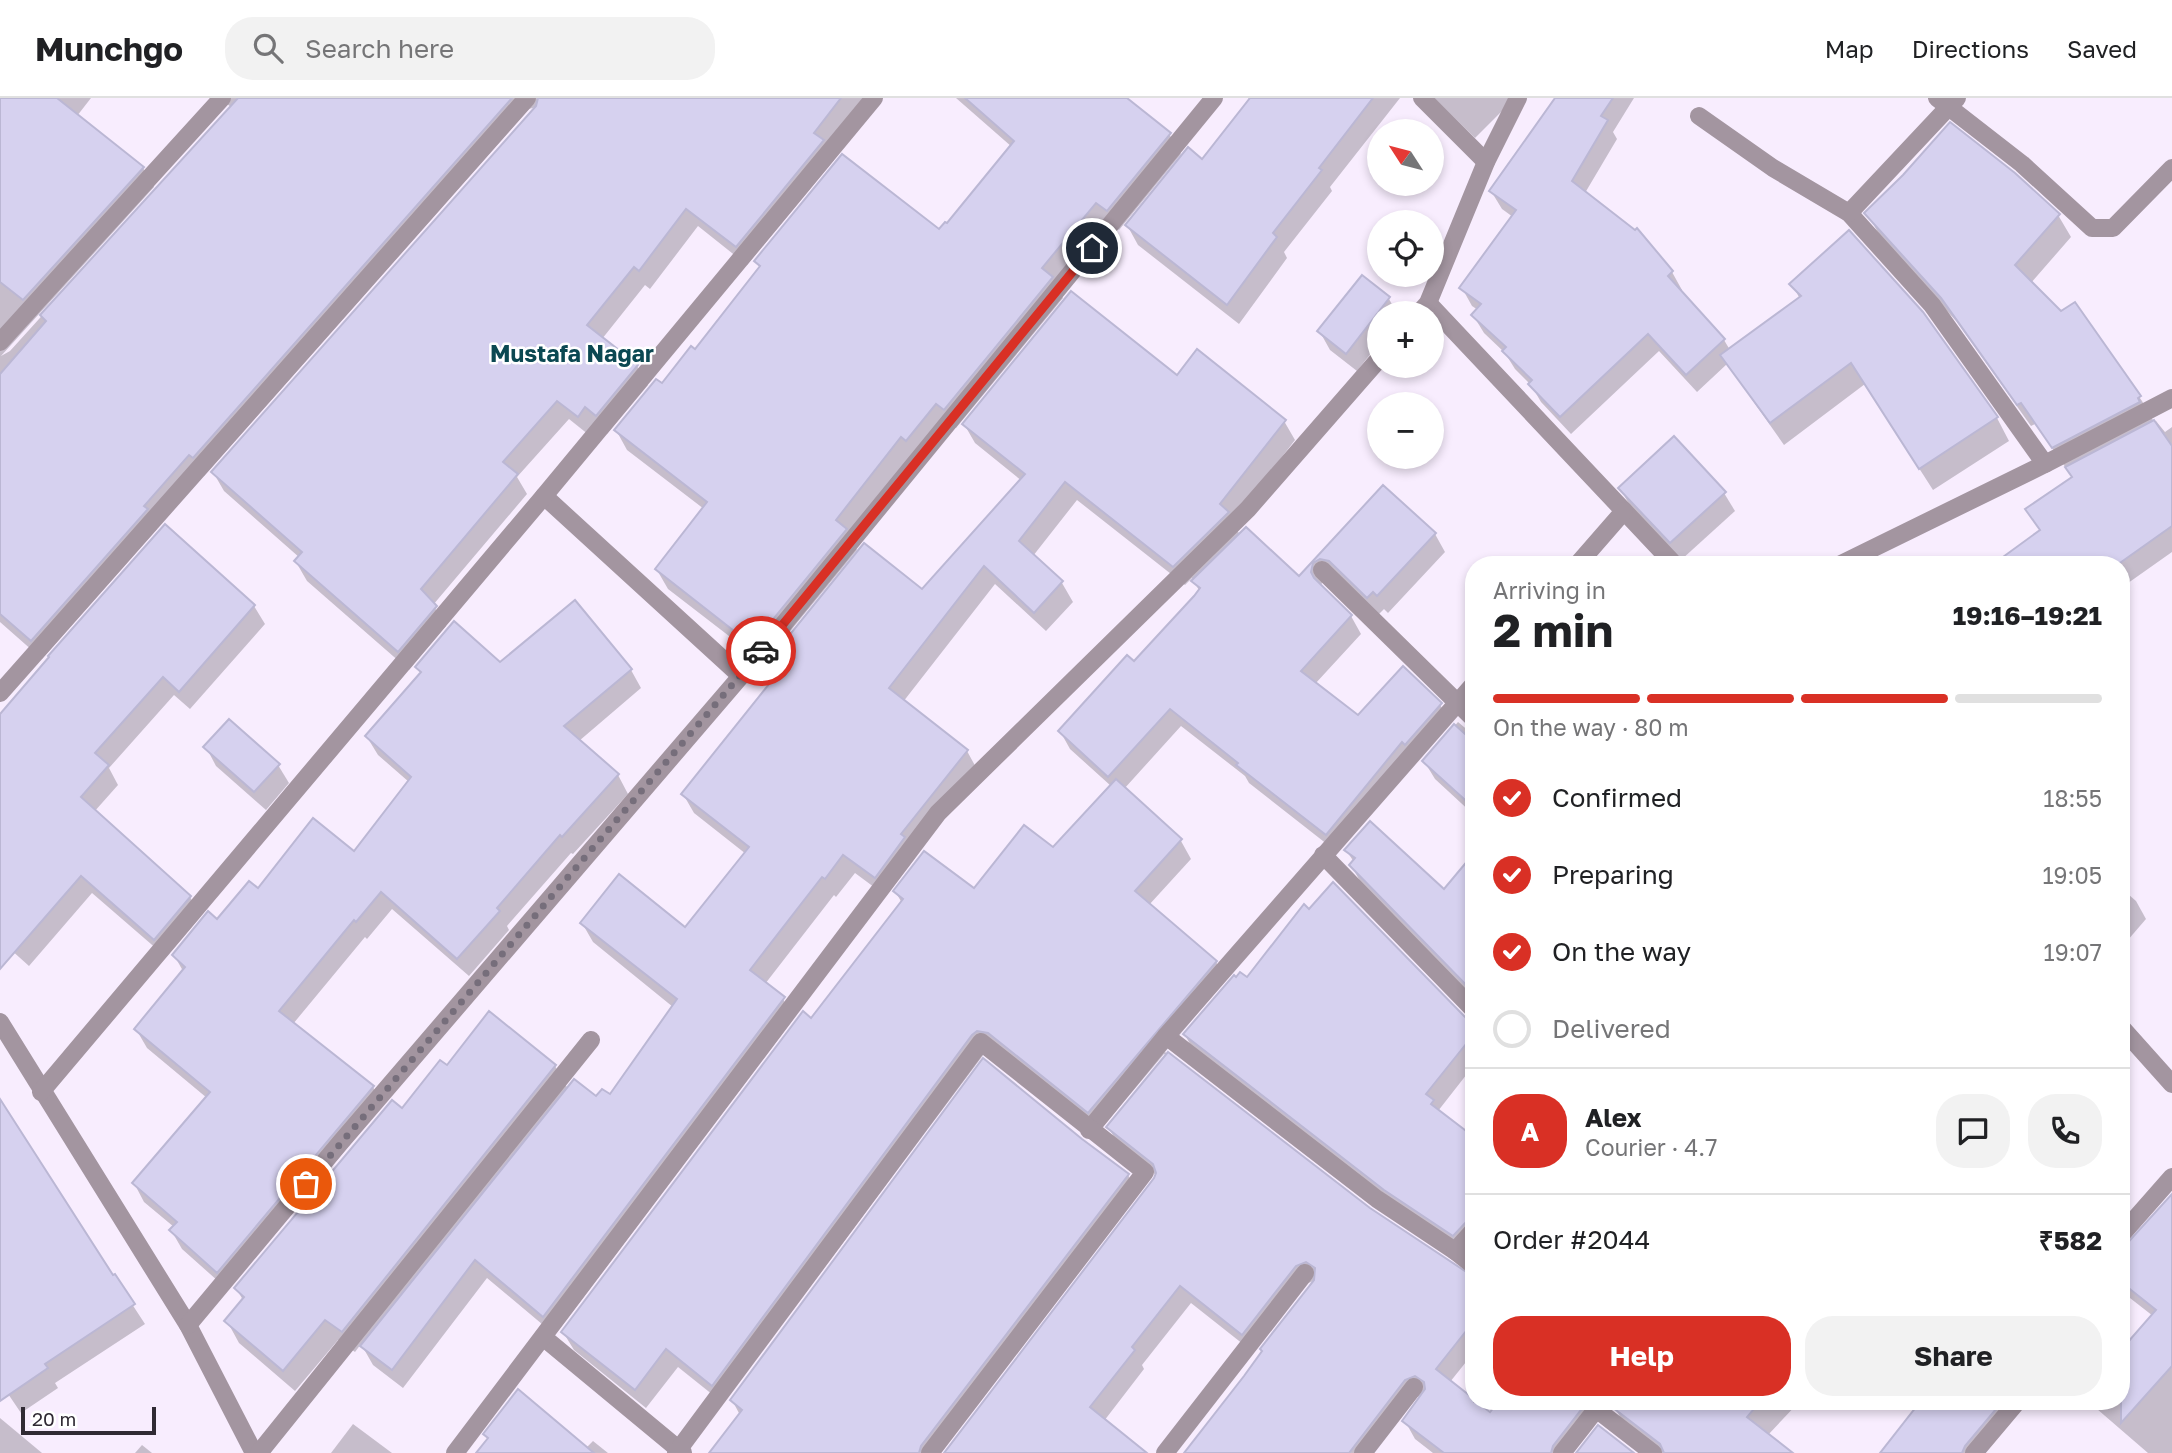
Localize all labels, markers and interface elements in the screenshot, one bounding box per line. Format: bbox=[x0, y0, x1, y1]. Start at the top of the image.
search box bbox=[225, 17, 715, 80]
text: Munchgo bbox=[35, 29, 183, 68]
icon: search bbox=[249, 29, 287, 67]
text: Search here bbox=[305, 33, 454, 64]
text: Map bbox=[1825, 34, 1874, 63]
text: Directions bbox=[1912, 34, 2029, 63]
text: Saved bbox=[2067, 34, 2137, 63]
north arrow bbox=[1367, 119, 1444, 196]
map controls bbox=[1367, 119, 1444, 469]
button: locate bbox=[1367, 210, 1444, 287]
pin bbox=[1062, 218, 1122, 278]
icon: home bbox=[1073, 229, 1111, 267]
button: + bbox=[1367, 301, 1444, 378]
district label: Mustafa Nagar bbox=[490, 339, 654, 367]
button: − bbox=[1367, 392, 1444, 469]
text: Arriving in bbox=[1493, 576, 1606, 604]
text: 19:16–19:21 bbox=[1953, 600, 2102, 631]
text: 2 min bbox=[1493, 602, 1613, 657]
courier bbox=[726, 616, 796, 686]
icon: car bbox=[742, 632, 780, 670]
text: On the way · 80 m bbox=[1493, 713, 1689, 741]
icon: check bbox=[1493, 779, 1531, 817]
text: Confirmed bbox=[1552, 782, 1682, 813]
text: 18:55 bbox=[2043, 784, 2102, 812]
icon: check bbox=[1493, 856, 1531, 894]
text: Preparing bbox=[1552, 859, 1674, 890]
text: 19:05 bbox=[2042, 861, 2102, 889]
icon: check bbox=[1493, 933, 1531, 971]
text: On the way bbox=[1552, 936, 1691, 967]
text: 19:07 bbox=[2044, 938, 2102, 966]
text: Delivered bbox=[1552, 1013, 1671, 1044]
button: chat bbox=[1936, 1094, 2010, 1168]
button: phone bbox=[2028, 1094, 2102, 1168]
text: Alex bbox=[1585, 1102, 1642, 1133]
text: A bbox=[1521, 1116, 1539, 1147]
text: Courier · 4.7 bbox=[1585, 1133, 1717, 1161]
pin bbox=[276, 1154, 336, 1214]
icon: bag bbox=[287, 1165, 325, 1203]
text: Order #2044 bbox=[1493, 1224, 1650, 1255]
text: ₹582 bbox=[2039, 1225, 2102, 1256]
button: Help bbox=[1493, 1316, 1791, 1396]
button: Share bbox=[1805, 1316, 2102, 1396]
scale bar bbox=[21, 1404, 156, 1436]
text: 20 m bbox=[32, 1407, 76, 1430]

